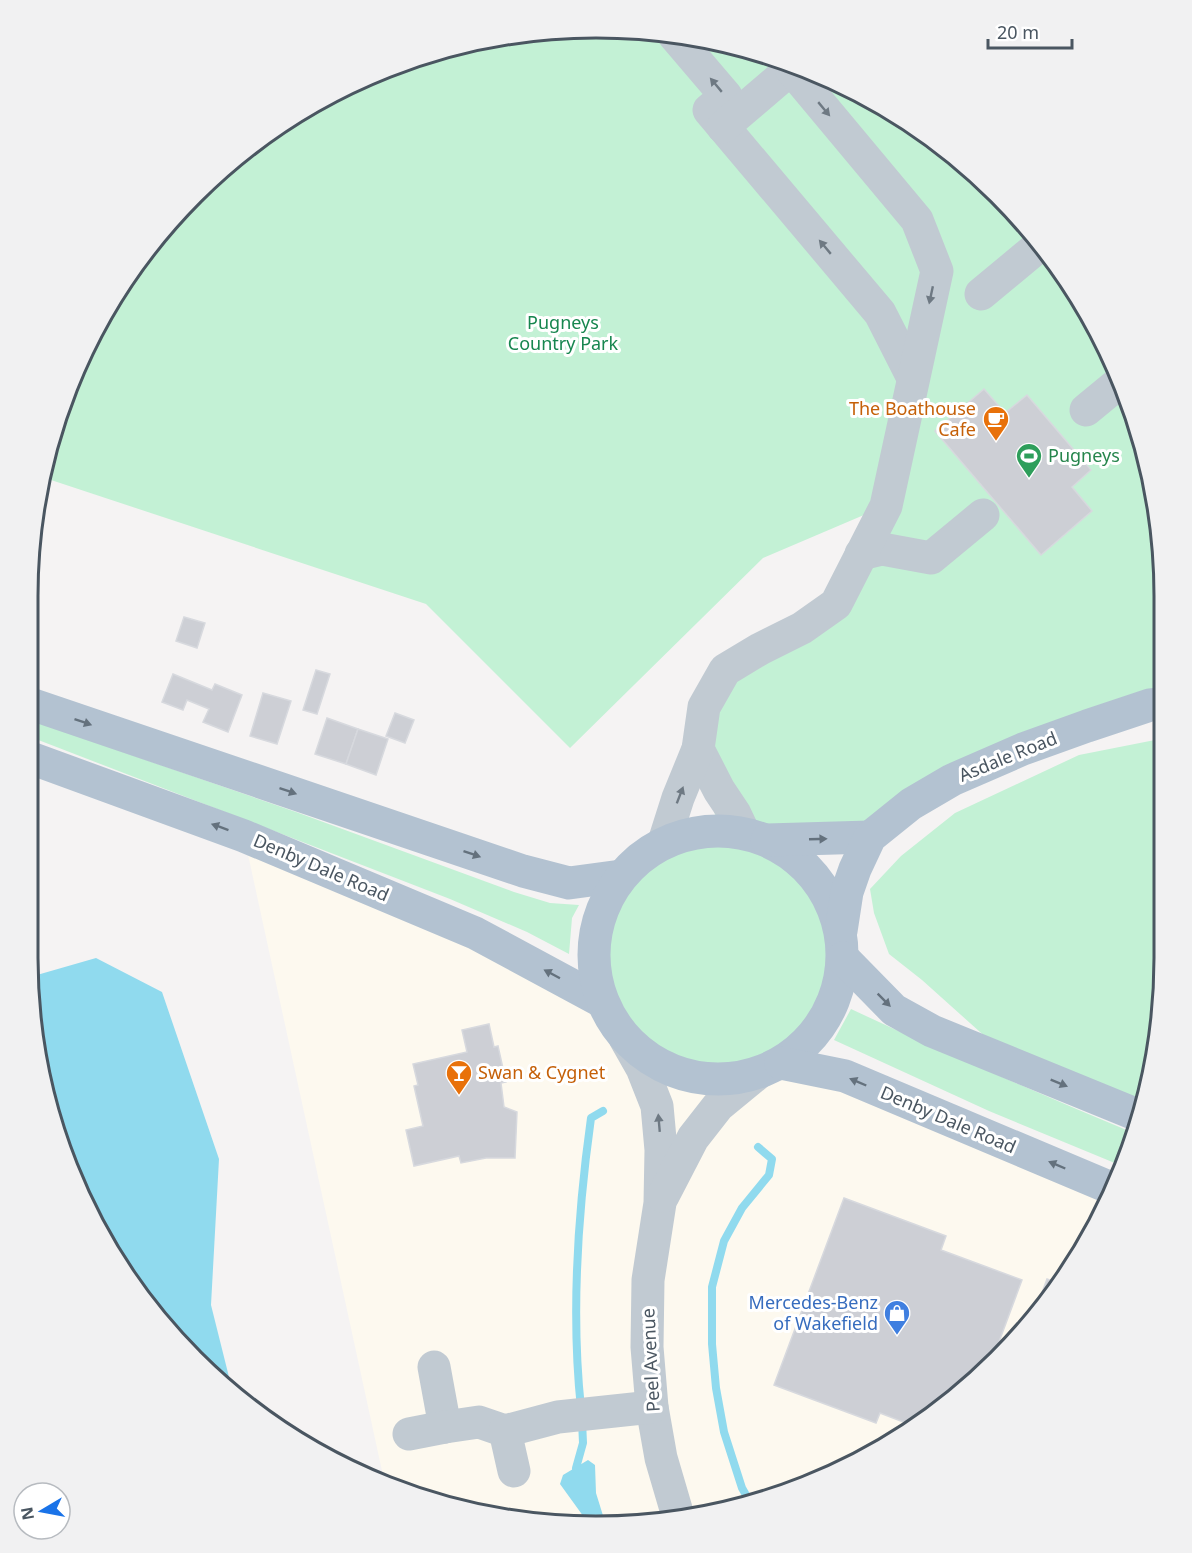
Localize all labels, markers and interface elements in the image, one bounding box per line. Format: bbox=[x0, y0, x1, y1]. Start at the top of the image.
scale bar bbox=[988, 12, 1072, 50]
text: 20 m bbox=[997, 20, 1039, 44]
one-way arrow bbox=[710, 77, 723, 93]
one-way arrow bbox=[817, 101, 830, 116]
one-way arrow bbox=[818, 239, 831, 255]
one-way arrow bbox=[926, 286, 935, 305]
park label: Pugneys Country Park bbox=[508, 310, 619, 355]
place label: The Boathouse Cafe bbox=[849, 396, 976, 441]
cafe icon: The Boathouse Cafe bbox=[981, 404, 1011, 442]
sports icon: Pugneys bbox=[1014, 441, 1044, 479]
place label: Pugneys bbox=[1048, 443, 1120, 467]
one-way arrow bbox=[74, 717, 92, 727]
street label: Asdale Road bbox=[955, 725, 1060, 787]
one-way arrow bbox=[676, 786, 685, 804]
one-way arrow bbox=[279, 787, 297, 797]
one-way arrow bbox=[211, 822, 229, 831]
street label: Denby Dale Road bbox=[250, 828, 393, 906]
one-way arrow bbox=[809, 834, 828, 843]
one-way arrow bbox=[463, 850, 481, 859]
one-way arrow bbox=[543, 969, 560, 979]
one-way arrow bbox=[877, 993, 891, 1007]
bar icon: Swan & Cygnet bbox=[444, 1058, 474, 1096]
place label: Swan & Cygnet bbox=[478, 1060, 606, 1084]
one-way arrow bbox=[849, 1077, 867, 1086]
one-way arrow bbox=[1051, 1078, 1069, 1088]
street label: Denby Dale Road bbox=[877, 1080, 1020, 1158]
one-way arrow bbox=[654, 1114, 664, 1133]
one-way arrow bbox=[1048, 1160, 1066, 1170]
place label: Mercedes-Benz of Wakefield bbox=[749, 1290, 878, 1335]
shop icon: Mercedes-Benz of Wakefield bbox=[882, 1298, 912, 1336]
street label: Peel Avenue bbox=[635, 1308, 665, 1412]
north arrow bbox=[12, 1481, 72, 1541]
text: N bbox=[15, 1505, 39, 1522]

